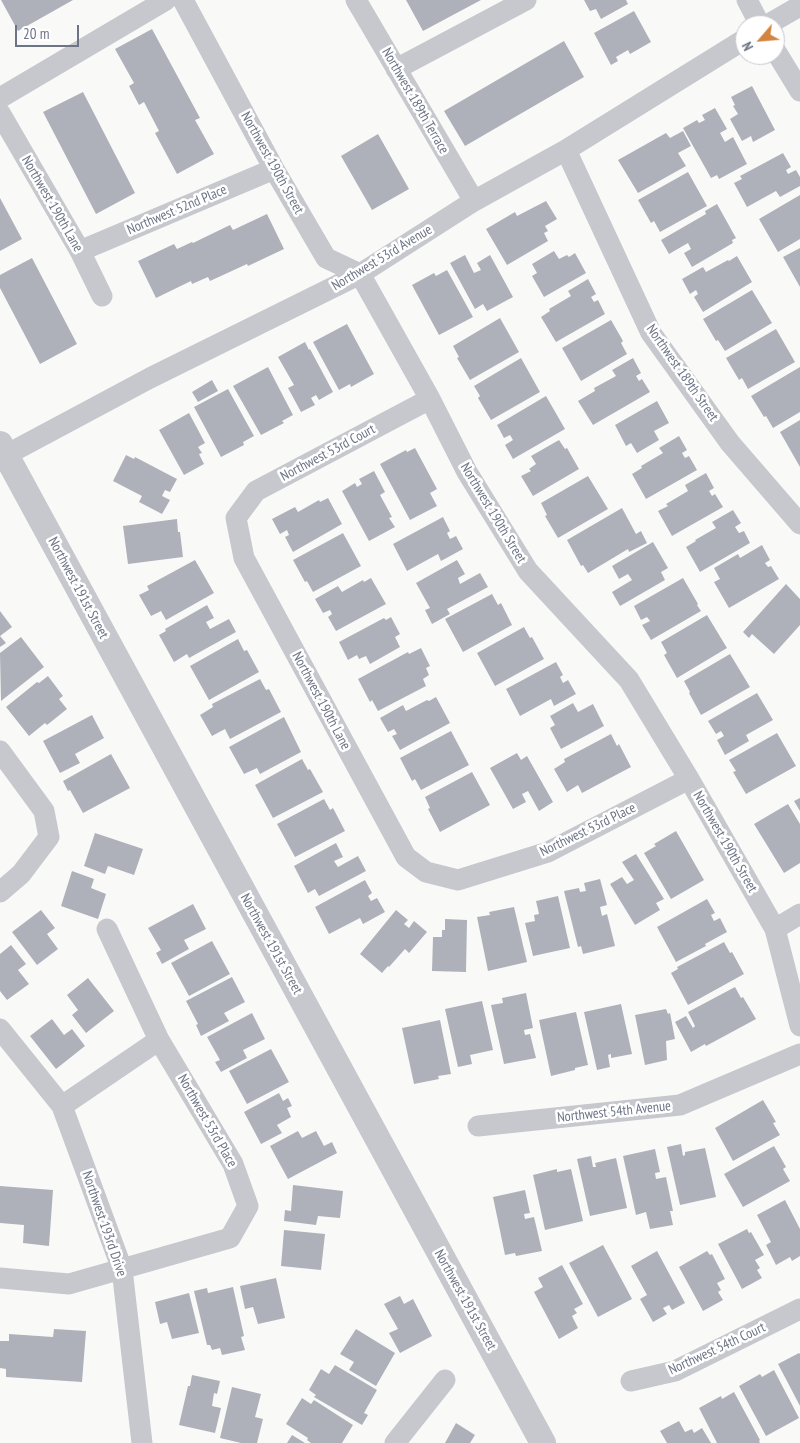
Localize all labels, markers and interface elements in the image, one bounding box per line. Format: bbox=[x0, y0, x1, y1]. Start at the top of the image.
scale bar bbox=[18, 15, 81, 47]
north arrow bbox=[735, 15, 785, 65]
text: 20 m bbox=[23, 24, 49, 43]
text: N bbox=[738, 39, 757, 54]
street label: Northwest 189th Terrace bbox=[378, 45, 452, 157]
street label: Northwest 190th Street bbox=[237, 109, 307, 217]
street label: Northwest 190th Lane bbox=[18, 153, 86, 255]
street label: Northwest 52nd Place bbox=[125, 181, 229, 239]
street label: Northwest 53rd Avenue bbox=[329, 221, 435, 295]
street label: Northwest 189th Street bbox=[642, 321, 722, 425]
street label: Northwest 53rd Court bbox=[278, 421, 378, 485]
street label: Northwest 190th Street bbox=[456, 460, 530, 566]
street label: Northwest 191st Street bbox=[44, 534, 112, 642]
street label: Northwest 190th Lane bbox=[288, 649, 354, 753]
street label: Northwest 190th Street bbox=[689, 788, 761, 896]
street label: Northwest 53rd Place bbox=[537, 800, 639, 860]
street label: Northwest 191st Street bbox=[236, 891, 306, 997]
street label: Northwest 53rd Place bbox=[174, 1072, 240, 1170]
street label: Northwest 54th Avenue bbox=[556, 1098, 672, 1126]
street label: Northwest 193rd Drive bbox=[78, 1169, 130, 1279]
street label: Northwest 191st Street bbox=[430, 1247, 500, 1353]
street label: Northwest 54th Court bbox=[666, 1319, 768, 1379]

